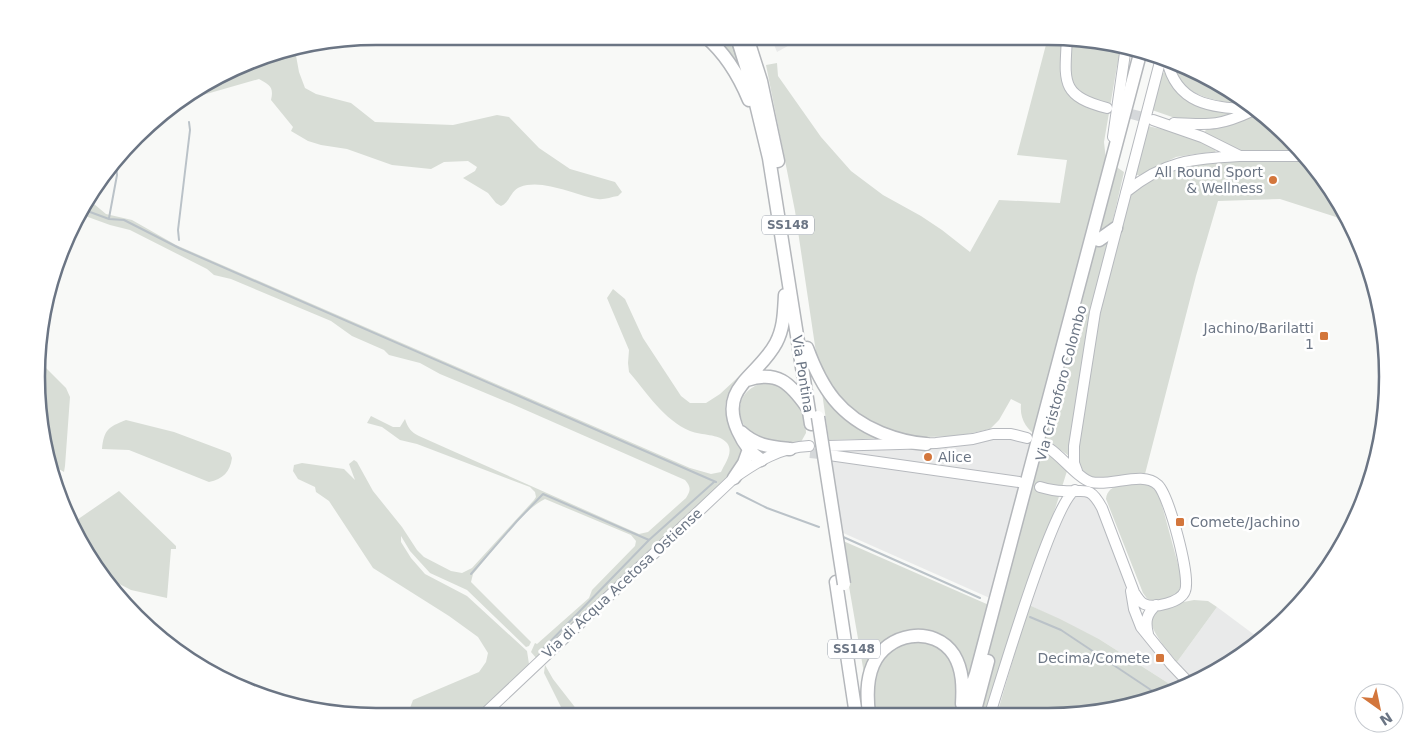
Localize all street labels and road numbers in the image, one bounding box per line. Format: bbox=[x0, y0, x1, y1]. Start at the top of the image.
road number: SS148 bbox=[762, 216, 814, 234]
street label: Via Cristoforo Colombo bbox=[1032, 303, 1090, 463]
street label: Via Pontina bbox=[789, 334, 817, 414]
street label: Via di Acqua Acetosa Ostiense bbox=[539, 505, 705, 661]
road number: SS148 bbox=[828, 640, 880, 659]

